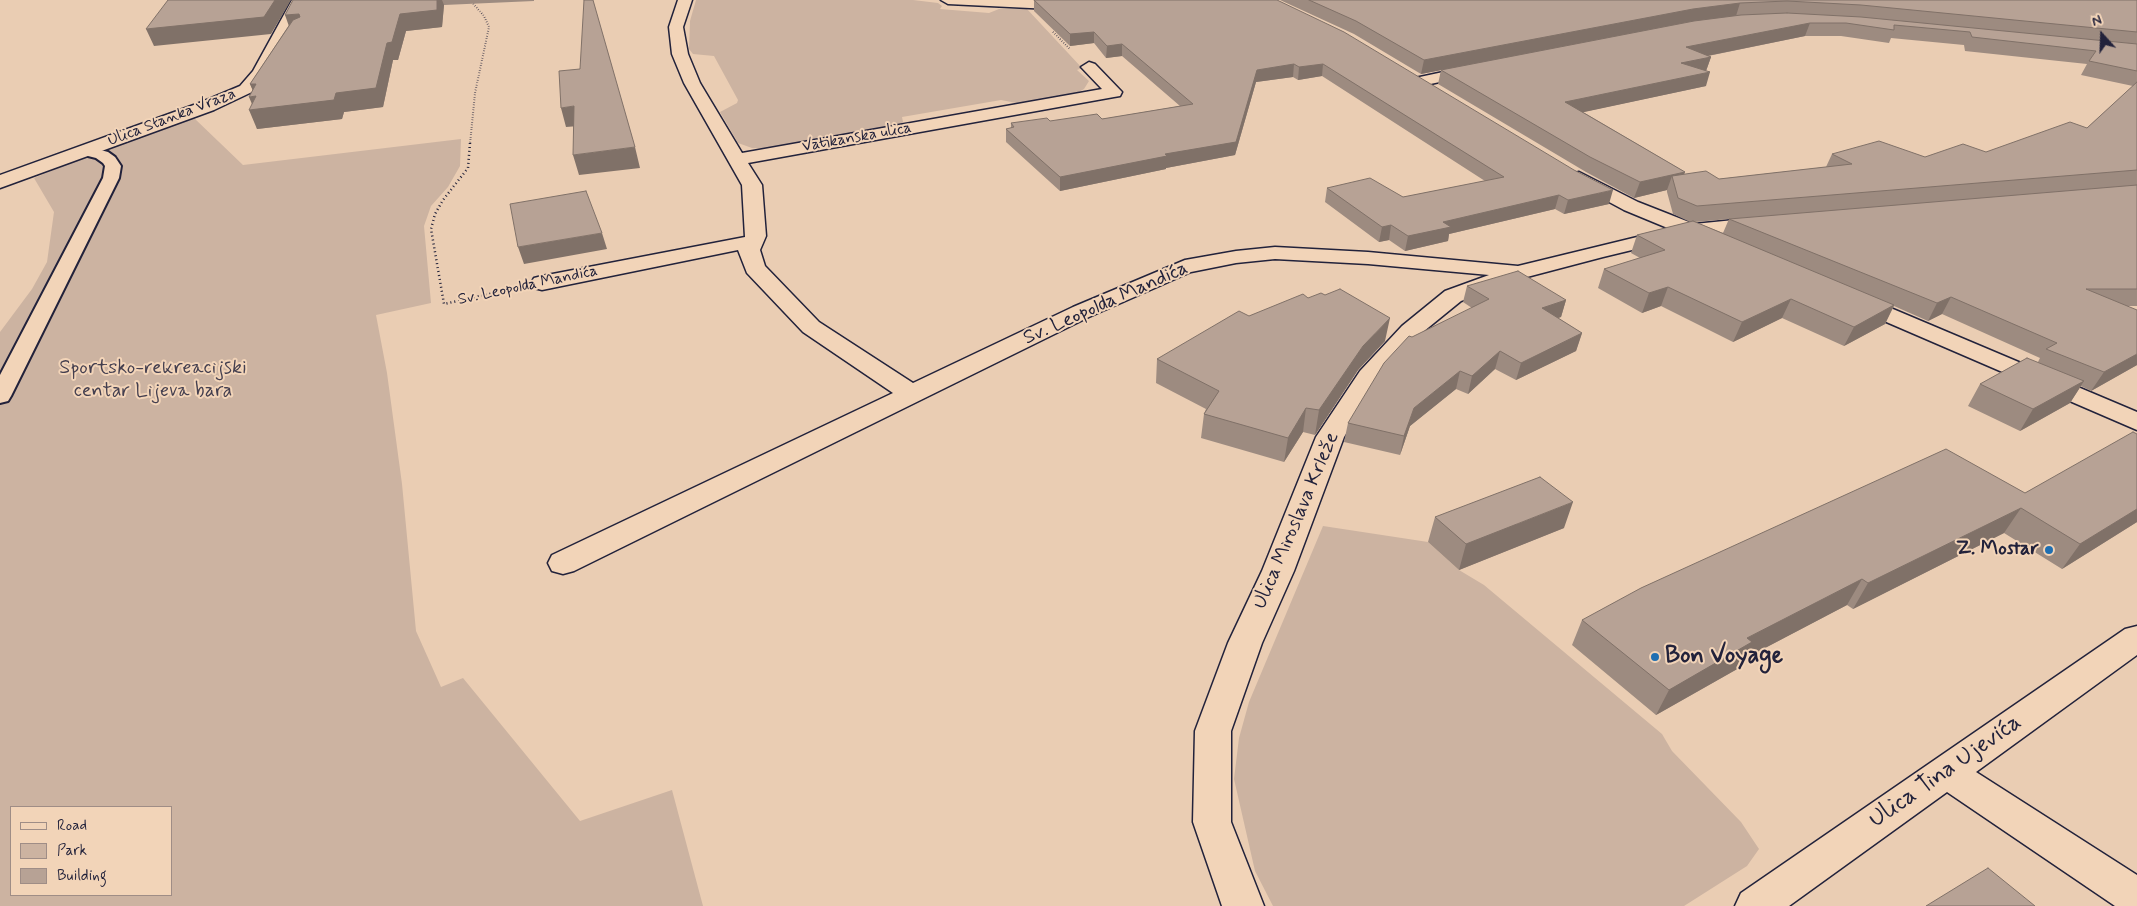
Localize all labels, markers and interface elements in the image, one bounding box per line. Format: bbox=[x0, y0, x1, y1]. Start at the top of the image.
north arrow bbox=[2077, 10, 2127, 60]
text: N bbox=[2089, 11, 2104, 31]
street label: Ulica Stanka Vraza bbox=[105, 85, 239, 151]
street label: Vatikanska ulica bbox=[801, 119, 913, 157]
street label: Sv. Leopolda Mandića bbox=[1020, 257, 1192, 351]
street label: Sv. Leopolda Mandića bbox=[456, 262, 600, 310]
park label: Sportsko-rekreacijski centar Lijeva bara bbox=[59, 357, 247, 404]
street label: Ulica Miroslava Krleže bbox=[1249, 429, 1345, 613]
place label: Z. Mostar bbox=[1956, 538, 2039, 562]
marker: Z. Mostar bbox=[2043, 544, 2055, 556]
place label: Bon Voyage bbox=[1665, 643, 1783, 671]
marker: Bon Voyage bbox=[1649, 651, 1661, 663]
street label: Ulica Tina Ujevića bbox=[1864, 709, 2028, 835]
legend bbox=[10, 806, 172, 896]
text: Road bbox=[57, 816, 87, 836]
text: Park bbox=[57, 841, 87, 861]
text: Building bbox=[57, 866, 107, 886]

